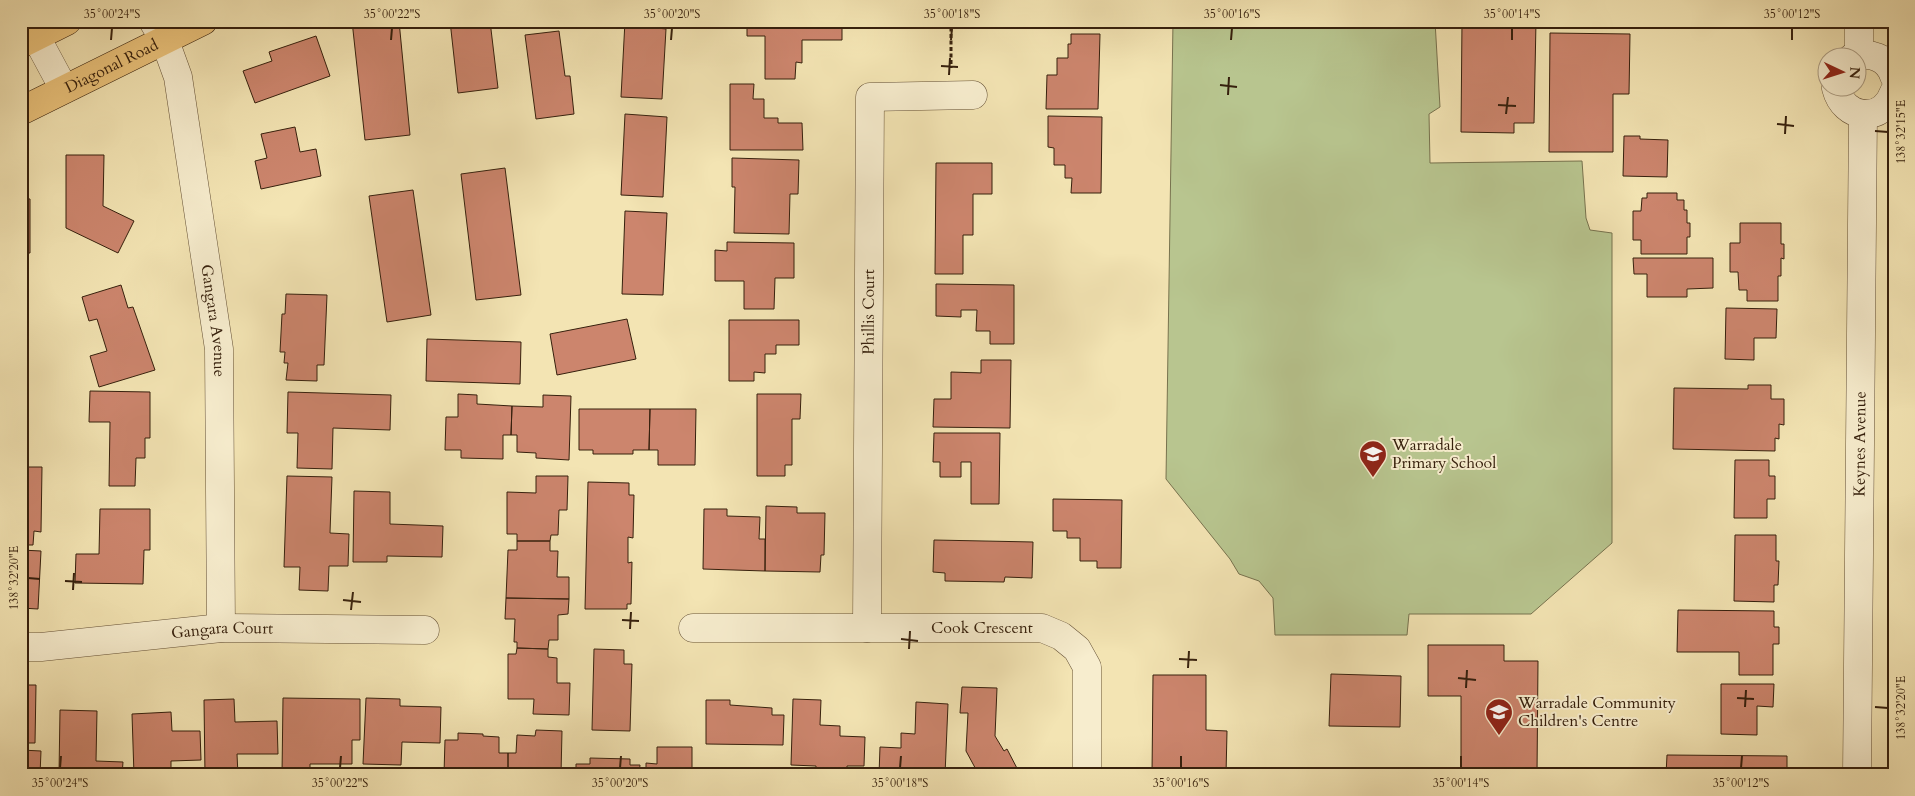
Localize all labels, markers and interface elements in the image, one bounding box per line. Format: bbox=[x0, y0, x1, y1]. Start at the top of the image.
text: 35°00'24"S bbox=[84, 6, 140, 22]
text: 35°00'22"S bbox=[364, 6, 420, 22]
text: 35°00'20"S bbox=[644, 6, 700, 22]
text: 35°00'18"S bbox=[924, 6, 980, 22]
text: 35°00'16"S bbox=[1204, 6, 1260, 22]
text: 35°00'14"S bbox=[1484, 6, 1540, 22]
text: 35°00'12"S bbox=[1764, 6, 1820, 22]
street label: Diagonal Road bbox=[61, 34, 162, 99]
north arrow bbox=[1818, 48, 1868, 98]
text: N bbox=[1845, 66, 1864, 80]
text: 138°32'15"E bbox=[1893, 100, 1909, 164]
street label: Gangara Avenue bbox=[195, 263, 230, 377]
street label: Phillis Court bbox=[858, 269, 880, 355]
street label: Keynes Avenue bbox=[1849, 391, 1871, 497]
place label: Warradale Primary School bbox=[1391, 434, 1496, 474]
school or university icon: Warradale Primary School bbox=[1358, 439, 1388, 478]
text: 138°32'20"E bbox=[6, 546, 22, 610]
street label: Gangara Court bbox=[170, 617, 273, 644]
street label: Cook Crescent bbox=[931, 617, 1033, 639]
text: 138°32'20"E bbox=[1893, 676, 1909, 740]
place label: Warradale Community Children's Centre bbox=[1517, 692, 1677, 732]
school or university icon: Warradale Community Children's Centre bbox=[1484, 697, 1514, 736]
text: 35°00'24"S bbox=[32, 775, 88, 791]
text: 35°00'22"S bbox=[312, 775, 368, 791]
text: 35°00'20"S bbox=[592, 775, 648, 791]
text: 35°00'18"S bbox=[872, 775, 928, 791]
text: 35°00'16"S bbox=[1153, 775, 1209, 791]
text: 35°00'14"S bbox=[1433, 775, 1489, 791]
text: 35°00'12"S bbox=[1713, 775, 1769, 791]

